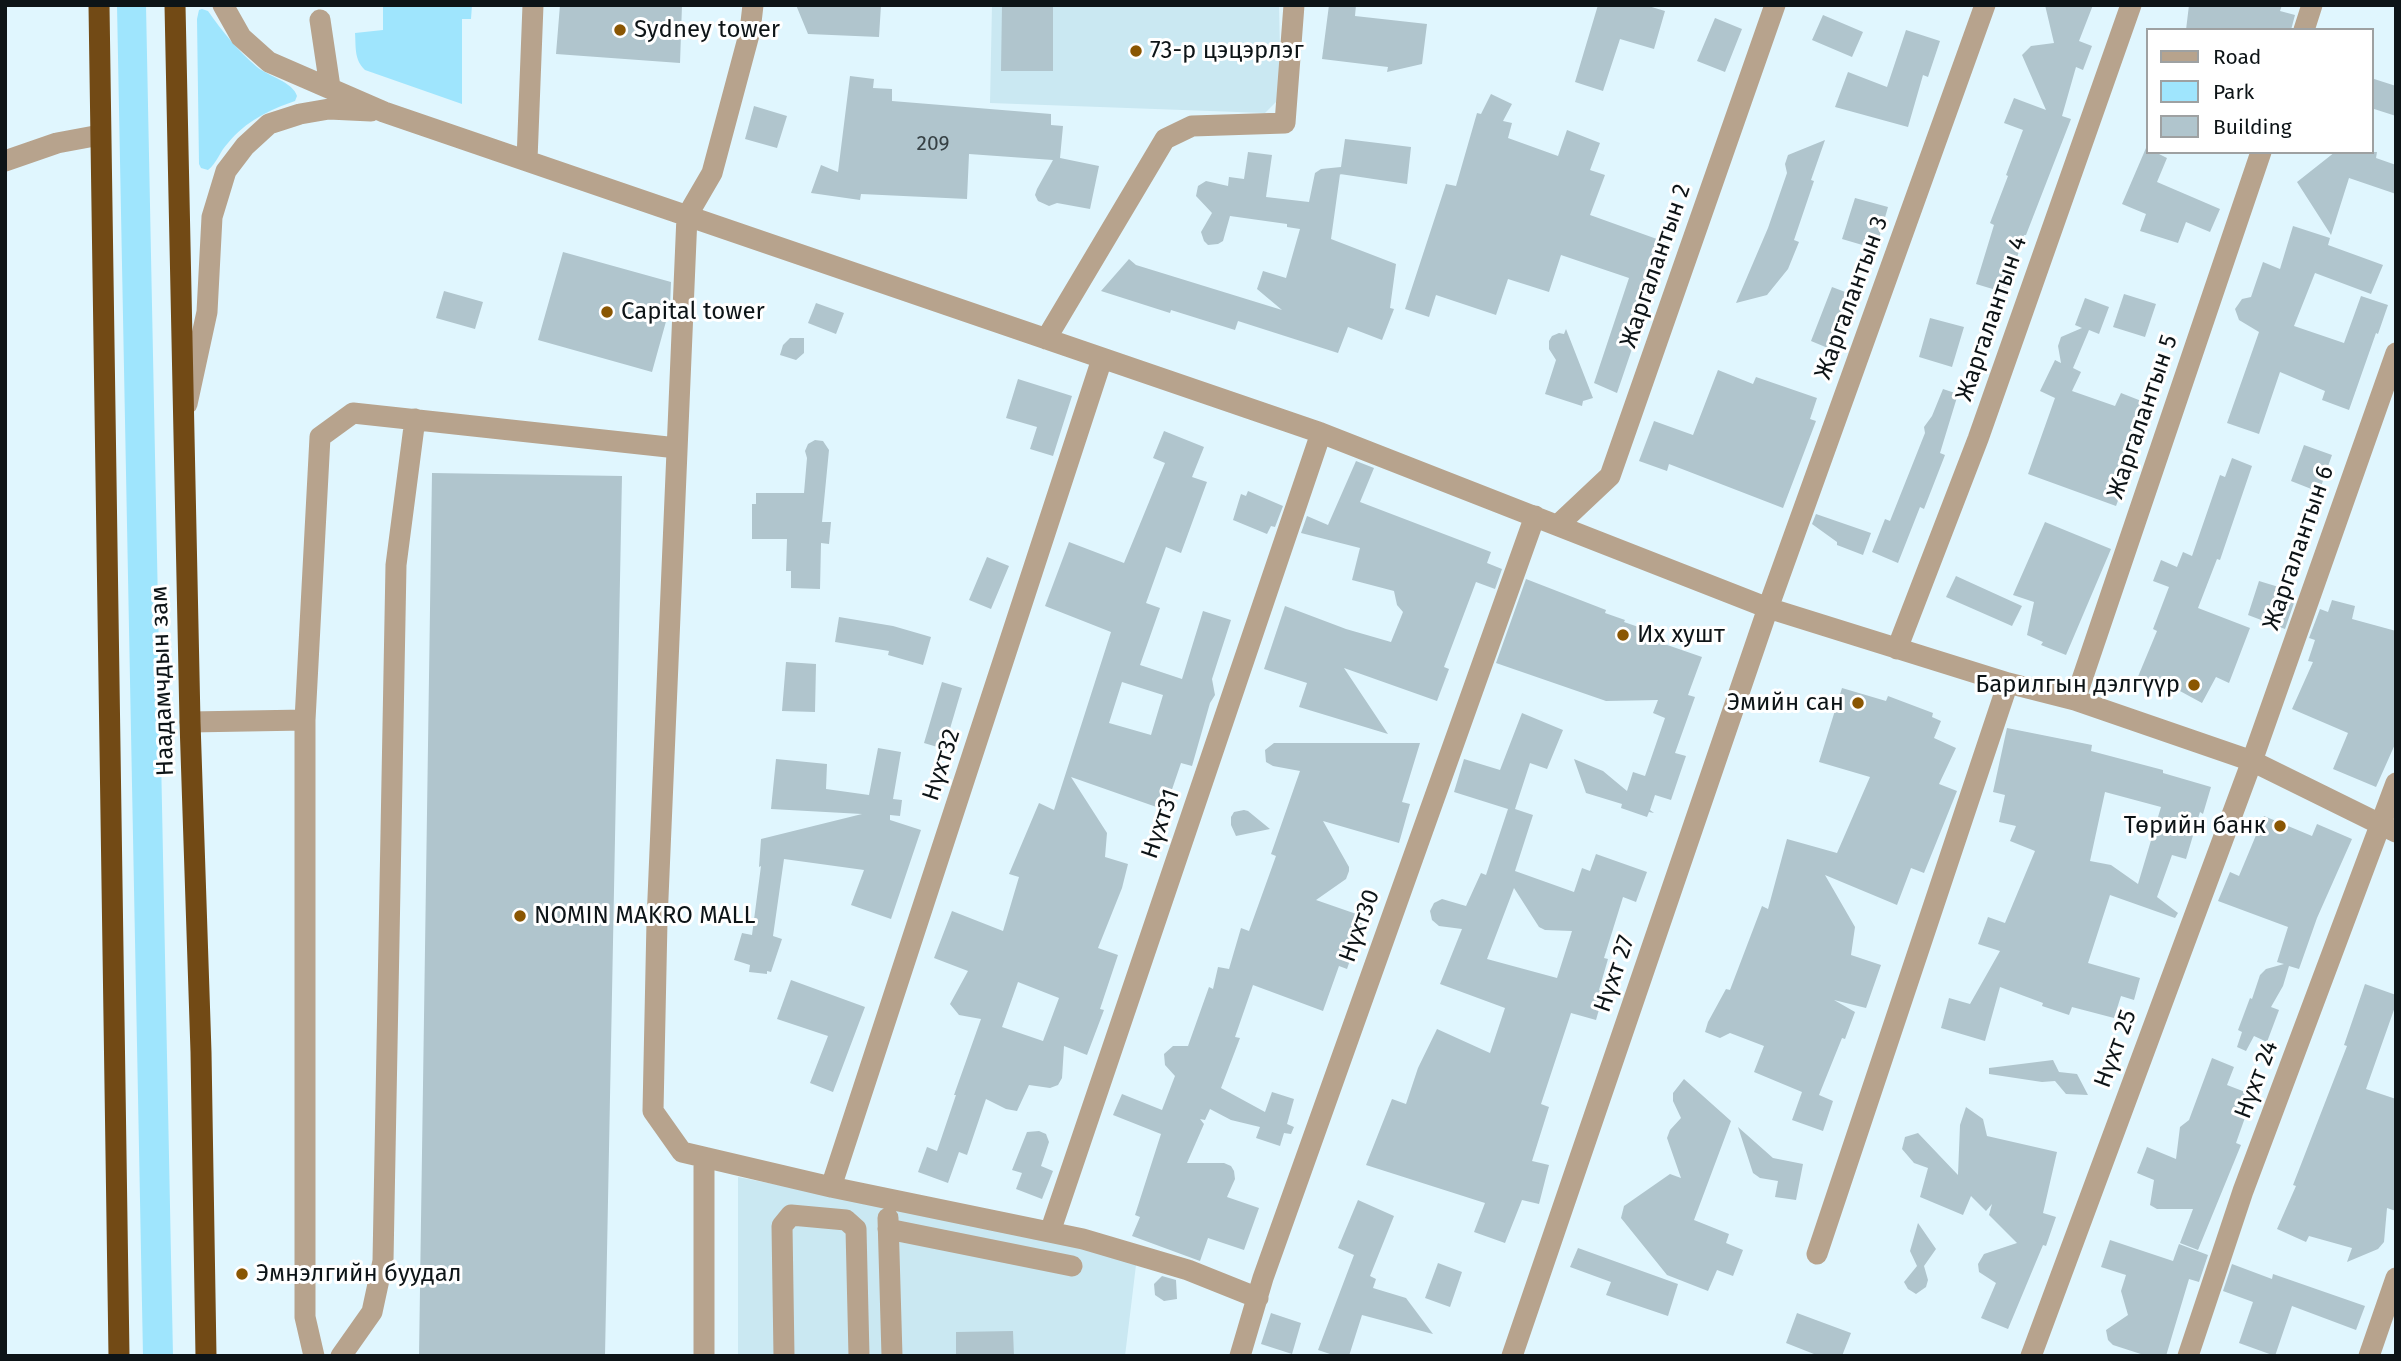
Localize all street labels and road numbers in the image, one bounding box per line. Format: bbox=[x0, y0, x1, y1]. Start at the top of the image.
street label: Жаргалантын 2 bbox=[1615, 180, 1697, 352]
street label: Жаргалантын 3 bbox=[1809, 213, 1895, 383]
street label: Жаргалантын 4 bbox=[1950, 233, 2034, 405]
street label: Жаргалантын 5 bbox=[2101, 331, 2185, 503]
street label: Жаргалантын 6 bbox=[2257, 462, 2341, 634]
street label: Наадамчдын зам bbox=[145, 585, 181, 777]
street label: Нүхт32 bbox=[917, 725, 967, 805]
street label: Нүхт31 bbox=[1136, 785, 1186, 863]
street label: Нүхт30 bbox=[1334, 886, 1386, 966]
street label: Нүхт 27 bbox=[1588, 932, 1642, 1016]
street label: Нүхт 25 bbox=[2089, 1006, 2143, 1092]
street label: Нүхт 24 bbox=[2229, 1037, 2285, 1123]

